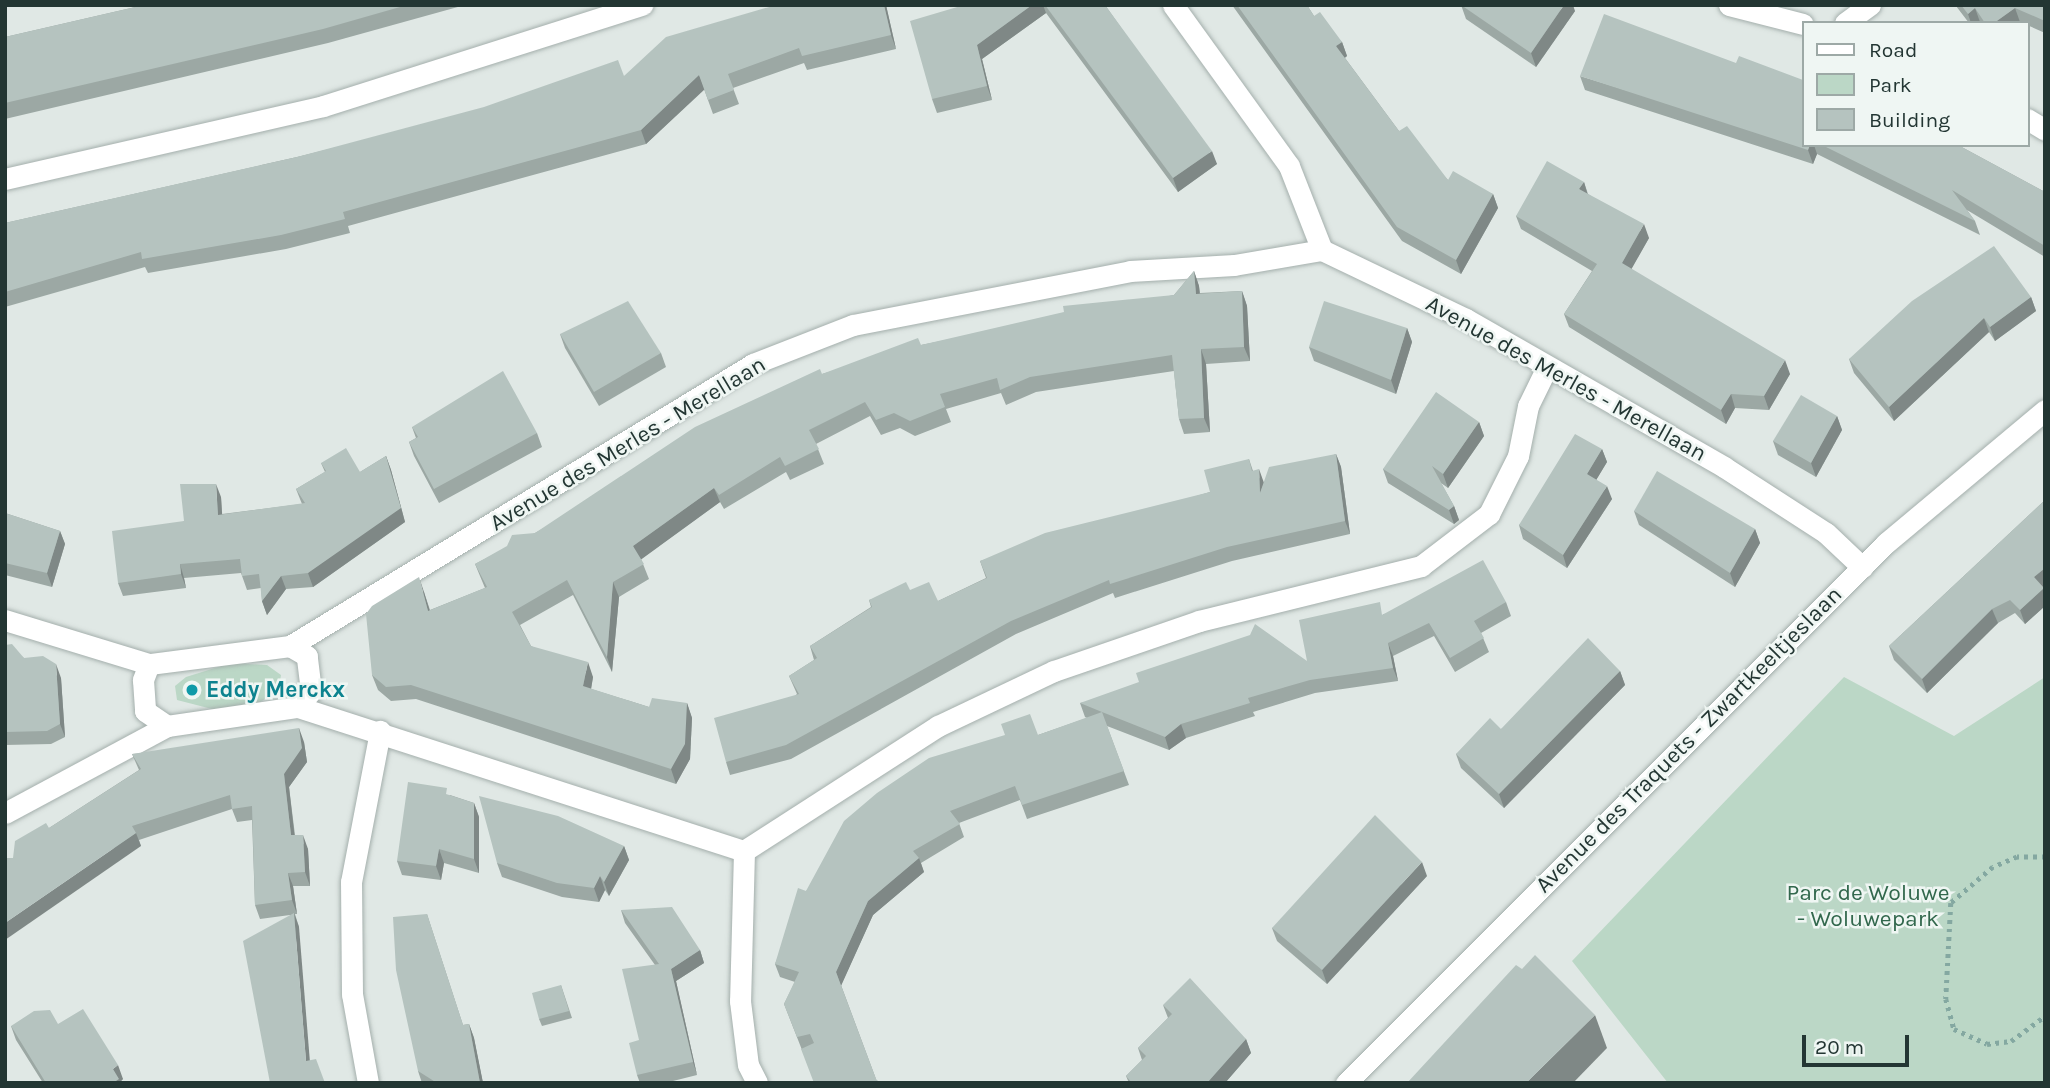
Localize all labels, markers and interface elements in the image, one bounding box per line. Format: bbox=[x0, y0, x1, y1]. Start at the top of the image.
legend bbox=[1801, 21, 2029, 147]
text: Road bbox=[1869, 38, 1917, 62]
text: Park bbox=[1869, 73, 1912, 97]
text: Building bbox=[1869, 108, 1950, 132]
street label: Avenue des Merles - Merellaan bbox=[1421, 290, 1711, 468]
street label: Avenue des Merles - Merellaan bbox=[485, 351, 771, 537]
street label: Avenue des Traquets - Zwartkeeltjeslaan bbox=[1530, 581, 1848, 899]
place label: Eddy Merckx bbox=[206, 676, 345, 704]
marker: Eddy Merckx bbox=[184, 682, 200, 698]
park label: Parc de Woluwe - Woluwepark bbox=[1786, 879, 1950, 933]
scale bar bbox=[1805, 1021, 1912, 1066]
text: 20 m bbox=[1815, 1035, 1864, 1059]

